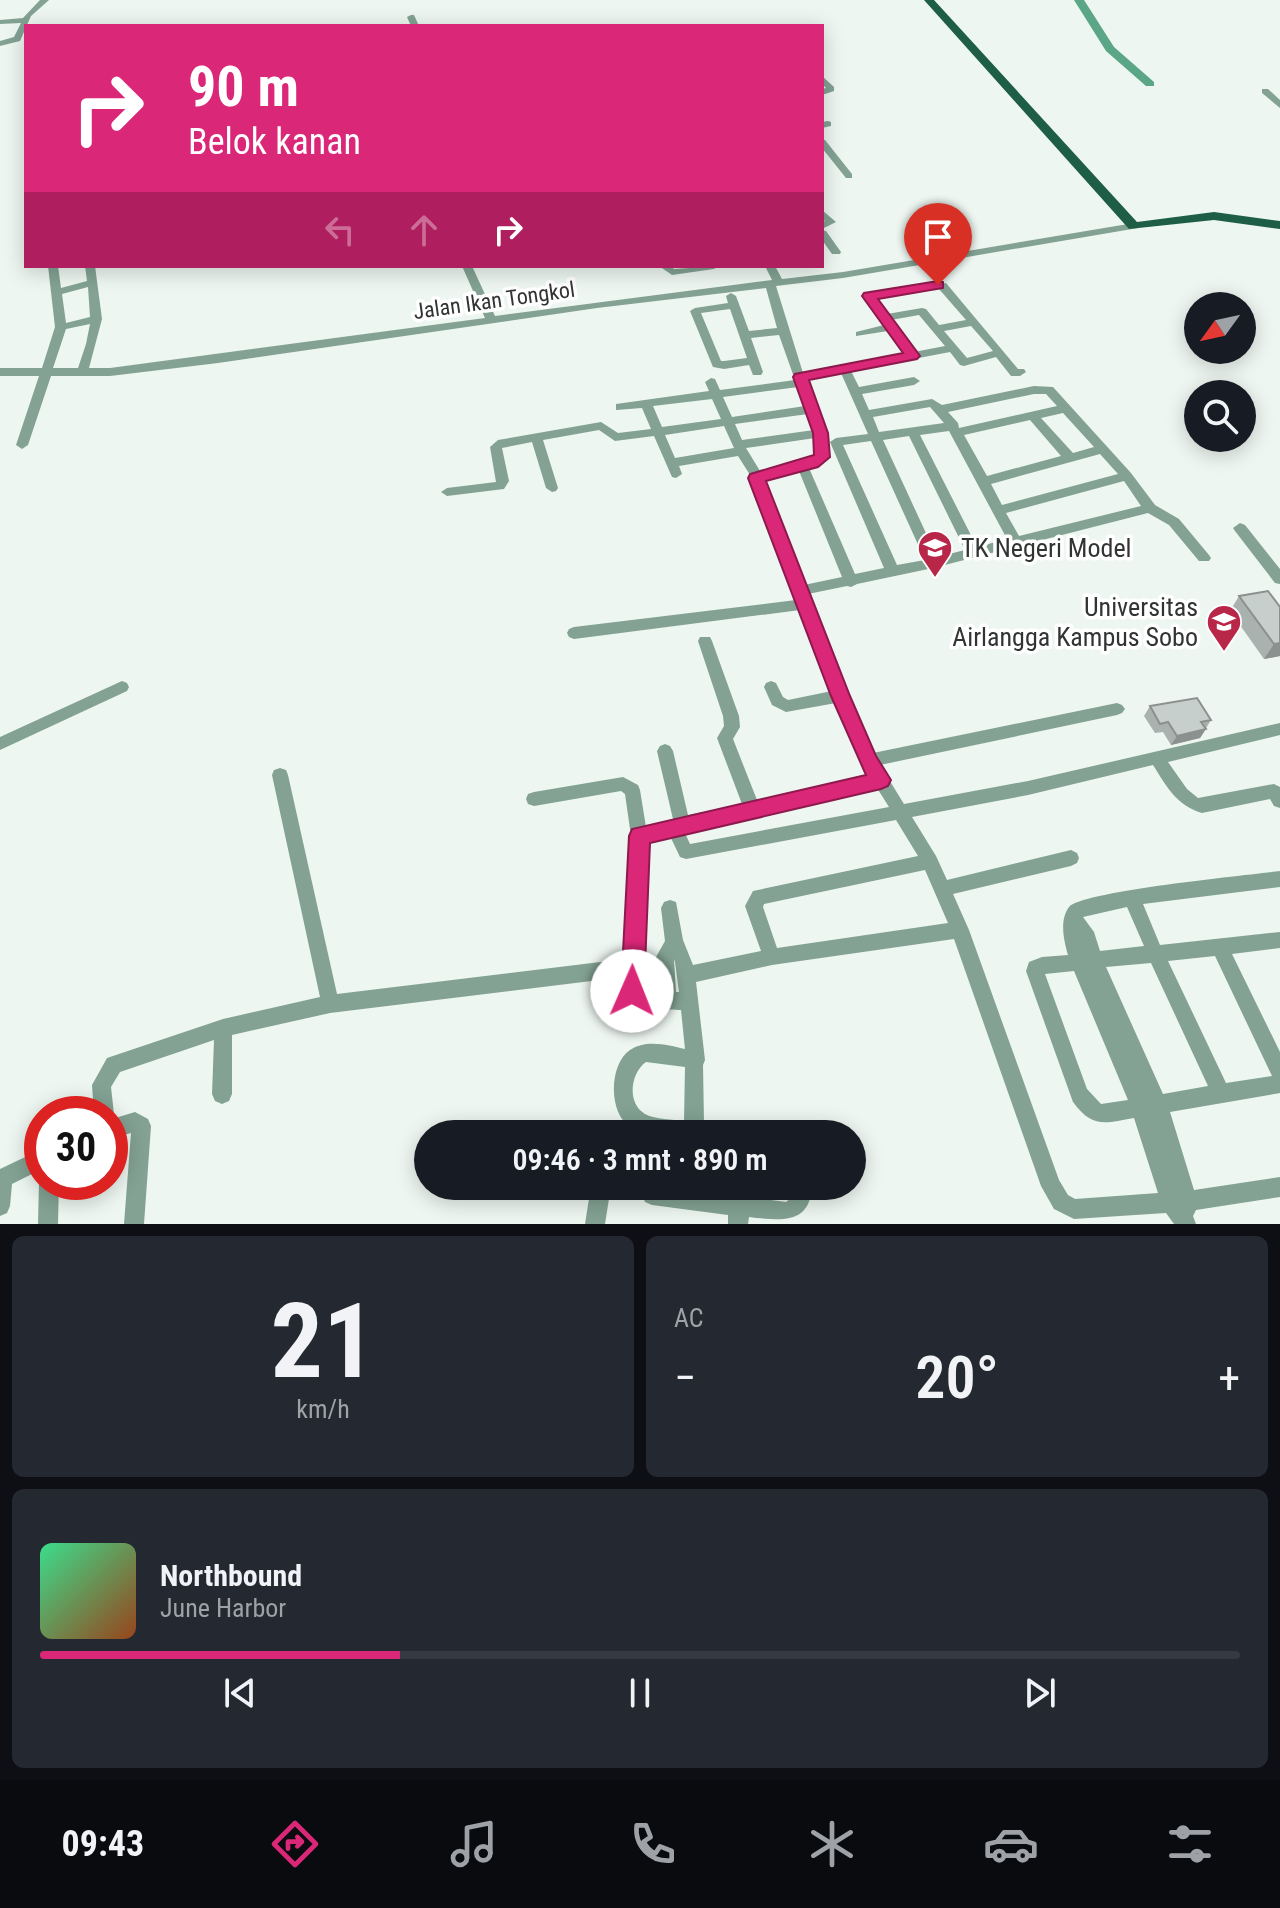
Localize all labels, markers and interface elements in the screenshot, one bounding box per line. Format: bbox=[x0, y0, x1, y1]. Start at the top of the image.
text: 90 m bbox=[188, 54, 299, 120]
icon: right bbox=[56, 56, 160, 160]
text: Belok kanan bbox=[188, 121, 361, 163]
pin bbox=[904, 203, 972, 285]
icon: left bbox=[318, 208, 362, 252]
icon: ahead bbox=[402, 208, 446, 252]
icon: right bbox=[486, 208, 530, 252]
icon: arrive bbox=[916, 215, 960, 259]
street label: Jalan Ikan Tongkol bbox=[412, 277, 576, 324]
north arrow bbox=[1184, 292, 1256, 364]
map controls bbox=[1184, 292, 1256, 452]
button: search bbox=[1184, 380, 1256, 452]
school or university icon: TK Negeri Model bbox=[916, 529, 954, 579]
place label: TK Negeri Model bbox=[961, 533, 1132, 563]
place label: Universitas Airlangga Kampus Sobo bbox=[952, 592, 1198, 652]
school or university icon: Universitas Airlangga Kampus Sobo bbox=[1205, 603, 1243, 653]
position arrow bbox=[590, 949, 674, 1033]
speed limit sign: 30 bbox=[24, 1096, 128, 1200]
text: 09:46 · 3 mnt · 890 m bbox=[512, 1142, 768, 1177]
text: 21 bbox=[270, 1281, 376, 1402]
text: AC bbox=[674, 1303, 704, 1333]
text: 20° bbox=[915, 1342, 999, 1413]
text: − bbox=[674, 1352, 696, 1404]
text: + bbox=[1218, 1352, 1240, 1404]
text: km/h bbox=[296, 1394, 350, 1424]
text: Northbound bbox=[160, 1558, 302, 1593]
text: June Harbor bbox=[160, 1593, 286, 1623]
icon: previous bbox=[218, 1671, 262, 1715]
icon: pause bbox=[618, 1671, 662, 1715]
icon: next bbox=[1018, 1671, 1062, 1715]
icon: directions bbox=[267, 1816, 323, 1872]
icon: music bbox=[446, 1816, 502, 1872]
icon: phone bbox=[625, 1816, 681, 1872]
icon: climate bbox=[804, 1816, 860, 1872]
icon: car bbox=[983, 1816, 1039, 1872]
icon: filters bbox=[1162, 1816, 1218, 1872]
text: 09:43 bbox=[62, 1823, 144, 1865]

